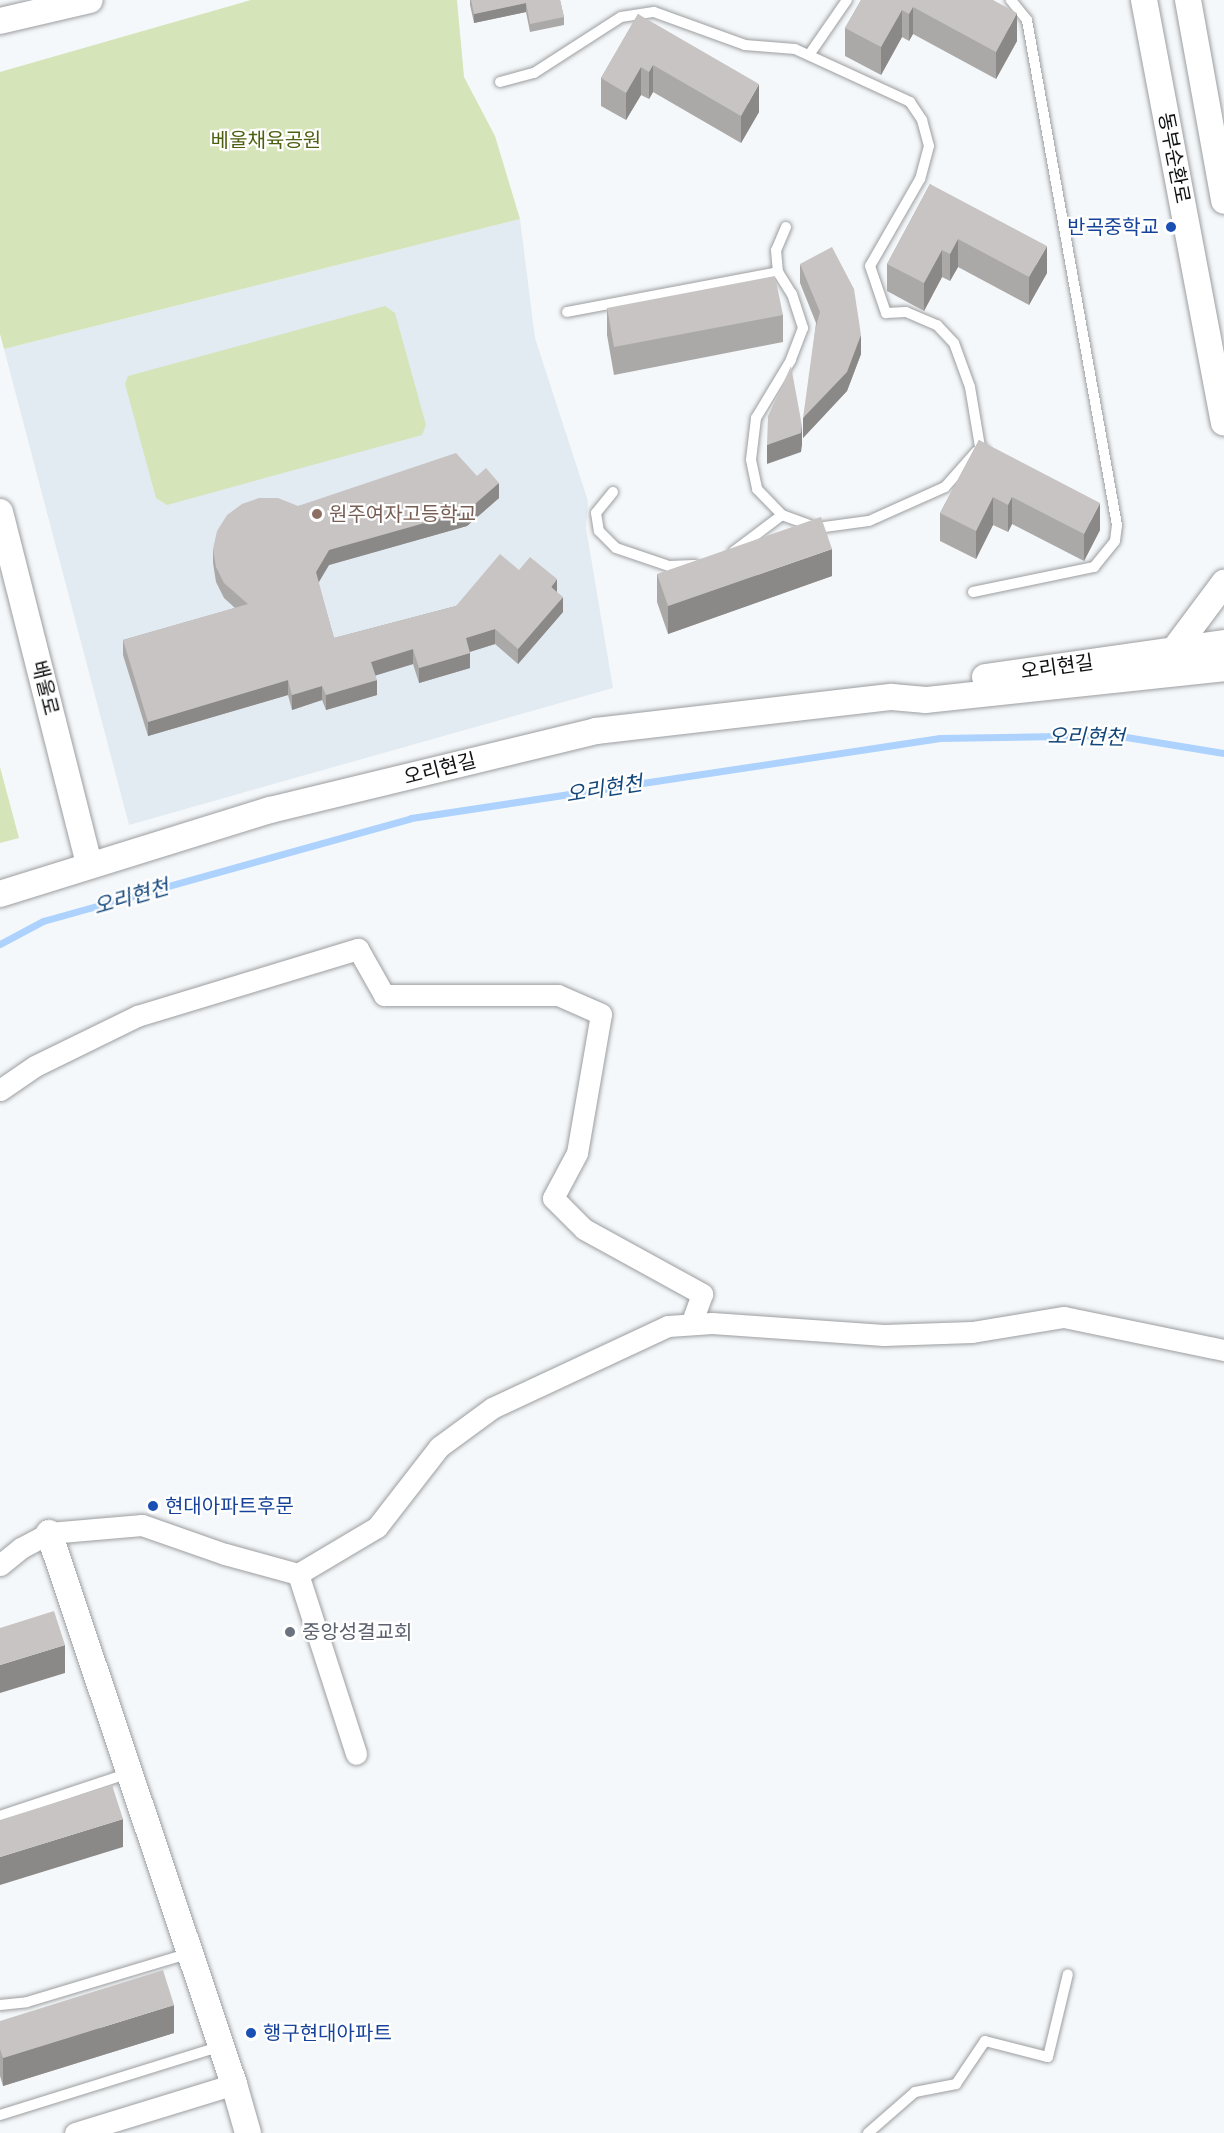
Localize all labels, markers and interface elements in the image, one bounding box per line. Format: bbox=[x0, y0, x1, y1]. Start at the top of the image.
street label: 동부순환로 bbox=[1153, 111, 1195, 205]
park label: 베울채육공원 bbox=[211, 128, 321, 152]
place label: 반곡중학교 bbox=[1067, 215, 1159, 239]
marker: 반곡중학교 bbox=[1164, 220, 1178, 234]
place label: 원주여자고등학교 bbox=[329, 502, 476, 526]
marker: 원주여자고등학교 bbox=[310, 507, 324, 521]
street label: 오리현길 bbox=[1019, 650, 1095, 684]
street label: 배울로 bbox=[27, 658, 63, 718]
water label: 오리현천 bbox=[1047, 724, 1125, 750]
street label: 오리현길 bbox=[401, 748, 479, 790]
water label: 오리현천 bbox=[564, 771, 644, 807]
water label: 오리현천 bbox=[90, 874, 172, 920]
place label: 현대아파트후문 bbox=[165, 1494, 294, 1518]
marker: 현대아파트후문 bbox=[146, 1499, 160, 1513]
place label: 중앙성결교회 bbox=[302, 1620, 412, 1644]
marker: 중앙성결교회 bbox=[283, 1625, 297, 1639]
place label: 행구현대아파트 bbox=[263, 2021, 392, 2045]
marker: 행구현대아파트 bbox=[244, 2026, 258, 2040]

